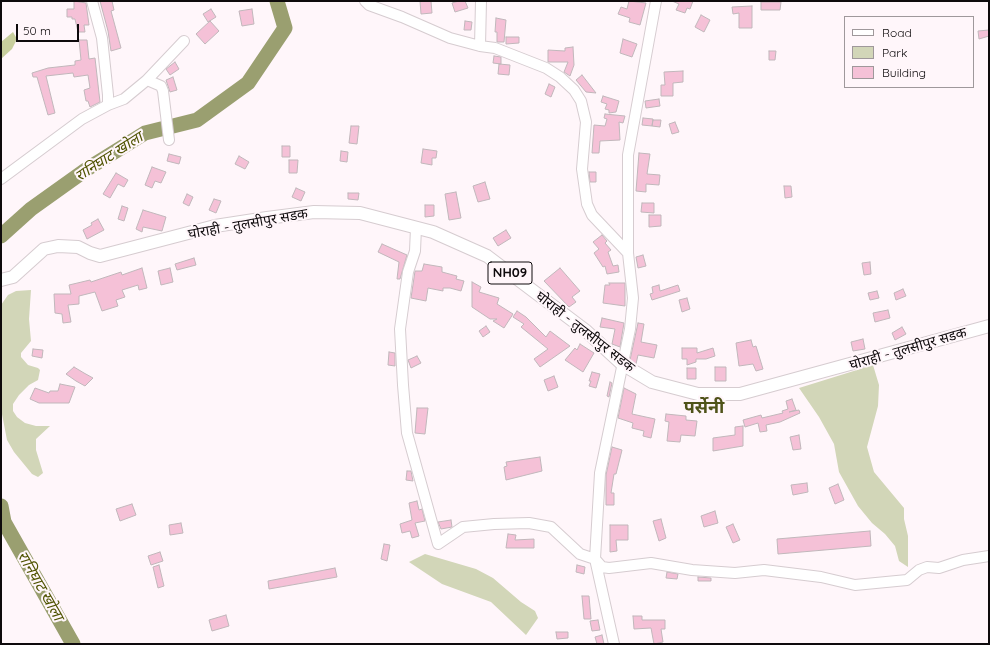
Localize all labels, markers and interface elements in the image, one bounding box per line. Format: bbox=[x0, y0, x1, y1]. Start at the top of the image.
scale bar bbox=[18, 16, 81, 42]
legend bbox=[844, 16, 974, 88]
text: 50 m bbox=[23, 23, 51, 38]
text: Road bbox=[882, 25, 912, 40]
text: Park bbox=[882, 45, 907, 60]
text: Building bbox=[882, 65, 926, 80]
water label: रानिघाट खोला bbox=[72, 129, 146, 185]
street label: घोराही - तुलसीपुर सडक bbox=[187, 205, 309, 243]
road number: NH09 bbox=[488, 262, 532, 284]
street label: घोराही - तुलसीपुर सडक bbox=[532, 288, 638, 376]
street label: घोराही - तुलसीपुर सडक bbox=[847, 324, 969, 374]
district label: पर्सेनी bbox=[684, 397, 724, 419]
water label: रानिघाट खोला bbox=[13, 548, 67, 624]

